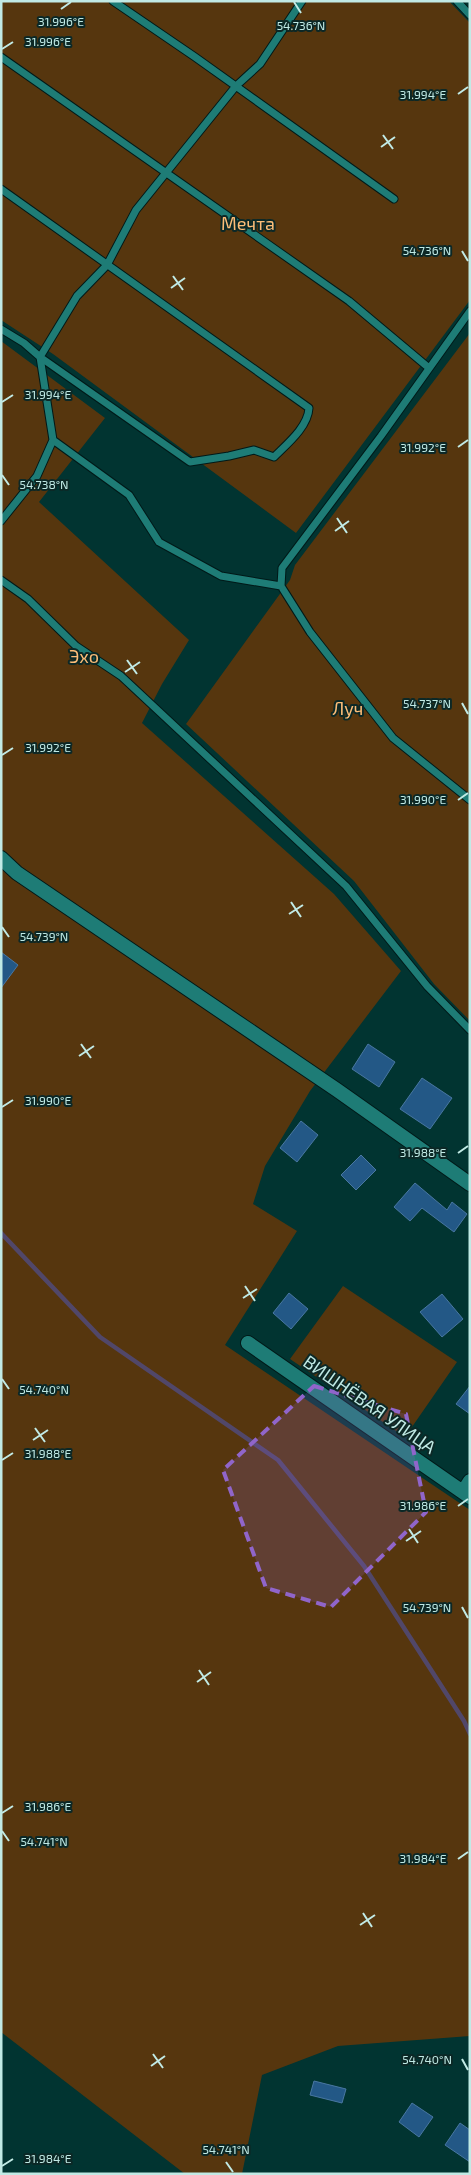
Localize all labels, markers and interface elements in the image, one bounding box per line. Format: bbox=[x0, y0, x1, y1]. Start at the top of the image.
text: 31.996°E bbox=[38, 14, 84, 28]
text: 54.736°N bbox=[277, 18, 325, 32]
text: 31.996°E bbox=[25, 34, 71, 48]
text: 31.994°E bbox=[400, 87, 446, 101]
park label: Мечта bbox=[221, 212, 275, 234]
text: 54.736°N bbox=[403, 243, 451, 257]
text: 31.994°E bbox=[25, 387, 71, 401]
text: 31.992°E bbox=[400, 440, 446, 454]
text: 54.738°N bbox=[19, 477, 69, 491]
park label: Эхо bbox=[69, 645, 99, 667]
text: 54.737°N bbox=[403, 696, 451, 710]
park label: Луч bbox=[333, 697, 363, 719]
text: 31.992°E bbox=[25, 740, 71, 754]
text: 31.990°E bbox=[400, 792, 446, 806]
text: 54.739°N bbox=[20, 929, 68, 943]
text: 31.990°E bbox=[25, 1093, 71, 1107]
text: 31.988°E bbox=[400, 1145, 447, 1159]
street label: ВИШНЁВАЯ УЛИЦА bbox=[299, 1350, 441, 1458]
text: 54.740°N bbox=[19, 1382, 69, 1396]
text: 31.988°E bbox=[25, 1446, 72, 1460]
text: 31.986°E bbox=[400, 1498, 446, 1512]
text: 54.739°N bbox=[403, 1600, 451, 1614]
text: 31.986°E bbox=[25, 1799, 71, 1813]
text: 54.741°N bbox=[20, 1834, 68, 1848]
text: 31.984°E bbox=[400, 1851, 447, 1865]
text: 54.740°N bbox=[402, 2052, 452, 2066]
text: 54.741°N bbox=[202, 2142, 250, 2156]
text: 31.984°E bbox=[25, 2151, 72, 2165]

